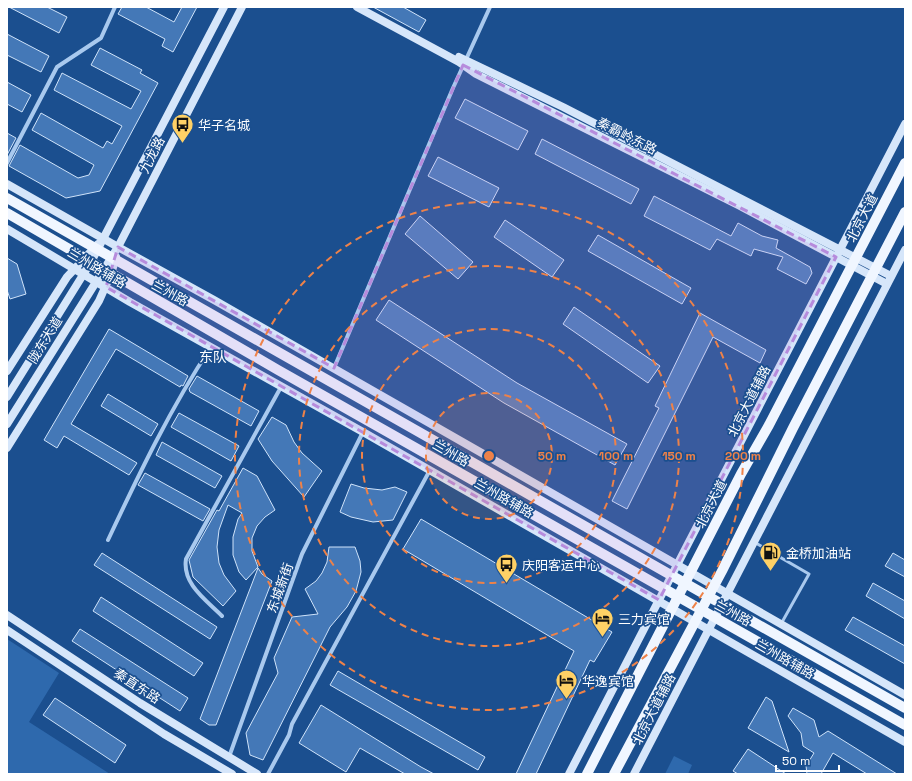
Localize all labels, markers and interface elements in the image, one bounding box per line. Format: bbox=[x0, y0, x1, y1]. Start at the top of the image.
bus stop icon: 华子名城 bbox=[170, 112, 196, 145]
street label: 秦霸岭东路 bbox=[594, 114, 660, 158]
place label: 华子名城 bbox=[198, 117, 250, 134]
street label: 九龙路 bbox=[136, 134, 168, 176]
street label: 北京大道 bbox=[843, 191, 881, 245]
street label: 兰州路辅路 bbox=[65, 244, 129, 292]
street label: 兰州路 bbox=[149, 276, 191, 310]
street label: 陇东大道 bbox=[24, 313, 66, 367]
district label: 东队 bbox=[199, 348, 227, 366]
street label: 北京大道辅路 bbox=[724, 362, 774, 440]
street label: 兰州路 bbox=[430, 436, 472, 470]
text: 50 m bbox=[538, 448, 566, 464]
text: 100 m bbox=[599, 448, 633, 464]
text: 150 m bbox=[662, 448, 696, 464]
text: 200 m bbox=[725, 448, 761, 464]
centre of rings bbox=[482, 449, 496, 463]
street label: 兰州路辅路 bbox=[472, 474, 536, 522]
street label: 北京大道 bbox=[692, 477, 730, 531]
fuel station icon: 金桥加油站 bbox=[757, 540, 783, 573]
place label: 金桥加油站 bbox=[786, 545, 851, 562]
bus stop icon: 庆阳客运中心 bbox=[493, 552, 519, 585]
place label: 庆阳客运中心 bbox=[522, 557, 600, 574]
street label: 东城新街 bbox=[263, 561, 297, 615]
street label: 兰州路 bbox=[712, 596, 754, 630]
hotel icon: 三力宾馆 bbox=[590, 606, 616, 639]
place label: 三力宾馆 bbox=[618, 611, 670, 628]
street label: 兰州路辅路 bbox=[753, 635, 817, 683]
street label: 秦直东路 bbox=[111, 665, 163, 707]
hotel icon: 华逸宾馆 bbox=[553, 668, 579, 701]
street label: 北京大道辅路 bbox=[629, 670, 679, 748]
place label: 华逸宾馆 bbox=[582, 673, 634, 690]
scale bar bbox=[776, 747, 839, 773]
text: 50 m bbox=[782, 753, 810, 769]

